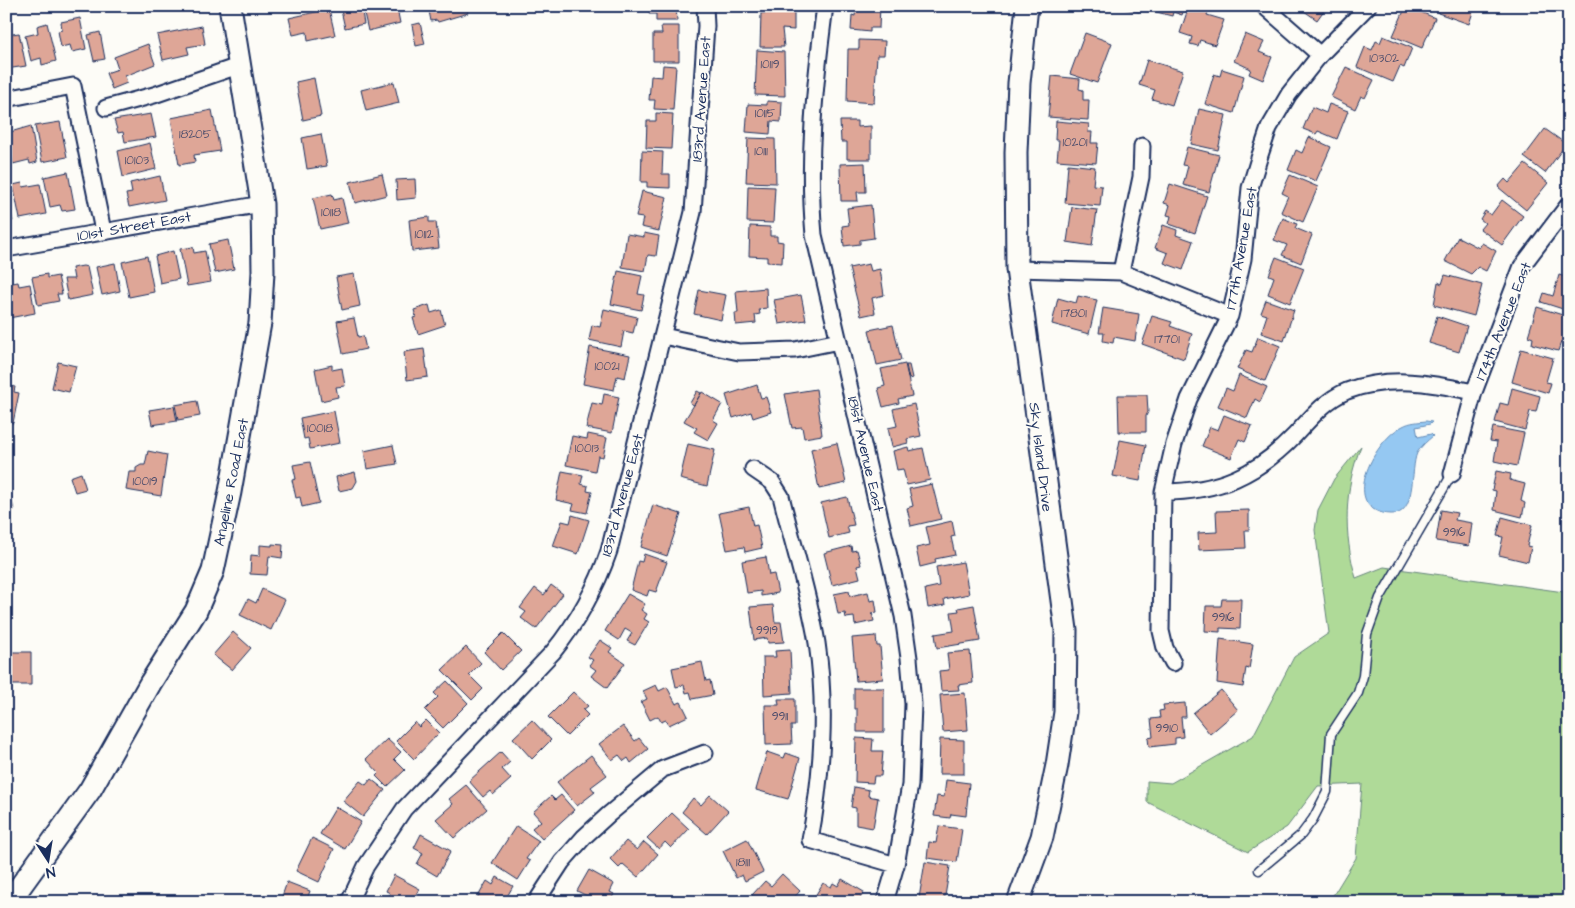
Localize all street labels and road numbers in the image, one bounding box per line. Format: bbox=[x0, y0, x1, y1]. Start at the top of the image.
street label: 183rd Avenue East bbox=[687, 35, 716, 163]
street label: 177th Avenue East bbox=[1220, 185, 1263, 311]
street label: 101st Street East bbox=[75, 206, 193, 247]
street label: 174th Avenue East bbox=[1470, 259, 1537, 383]
street label: 181st Avenue East bbox=[842, 394, 889, 514]
street label: Sky Island Drive bbox=[1022, 401, 1058, 513]
street label: Angeline Road East bbox=[209, 416, 255, 548]
street label: 183rd Avenue East bbox=[596, 432, 649, 559]

